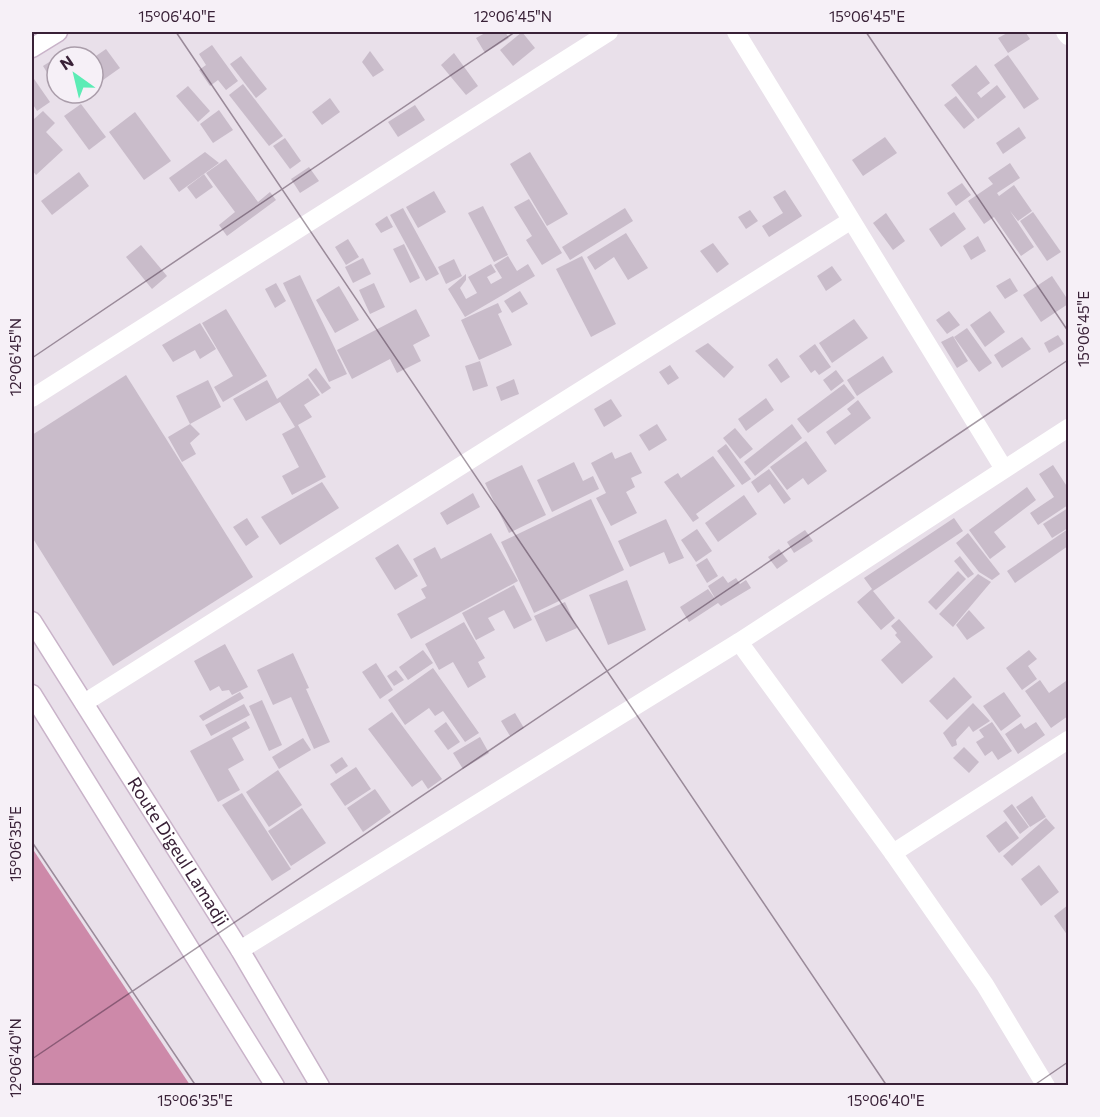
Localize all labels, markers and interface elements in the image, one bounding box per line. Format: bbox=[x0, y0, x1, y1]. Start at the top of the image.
text: 15°06'40"E bbox=[138, 7, 216, 25]
text: 12°06'45"N bbox=[474, 7, 552, 25]
text: 15°06'45"E bbox=[829, 7, 905, 25]
north arrow bbox=[45, 45, 105, 105]
text: N bbox=[56, 51, 77, 73]
text: 15°06'45"E bbox=[1074, 291, 1092, 367]
text: 12°06'45"N bbox=[6, 318, 24, 396]
street label: Route Digeul Lamadji bbox=[123, 773, 234, 930]
text: 15°06'35"E bbox=[6, 806, 24, 882]
text: 12°06'40"N bbox=[6, 1018, 24, 1098]
text: 15°06'35"E bbox=[157, 1091, 233, 1109]
text: 15°06'40"E bbox=[847, 1091, 925, 1109]

